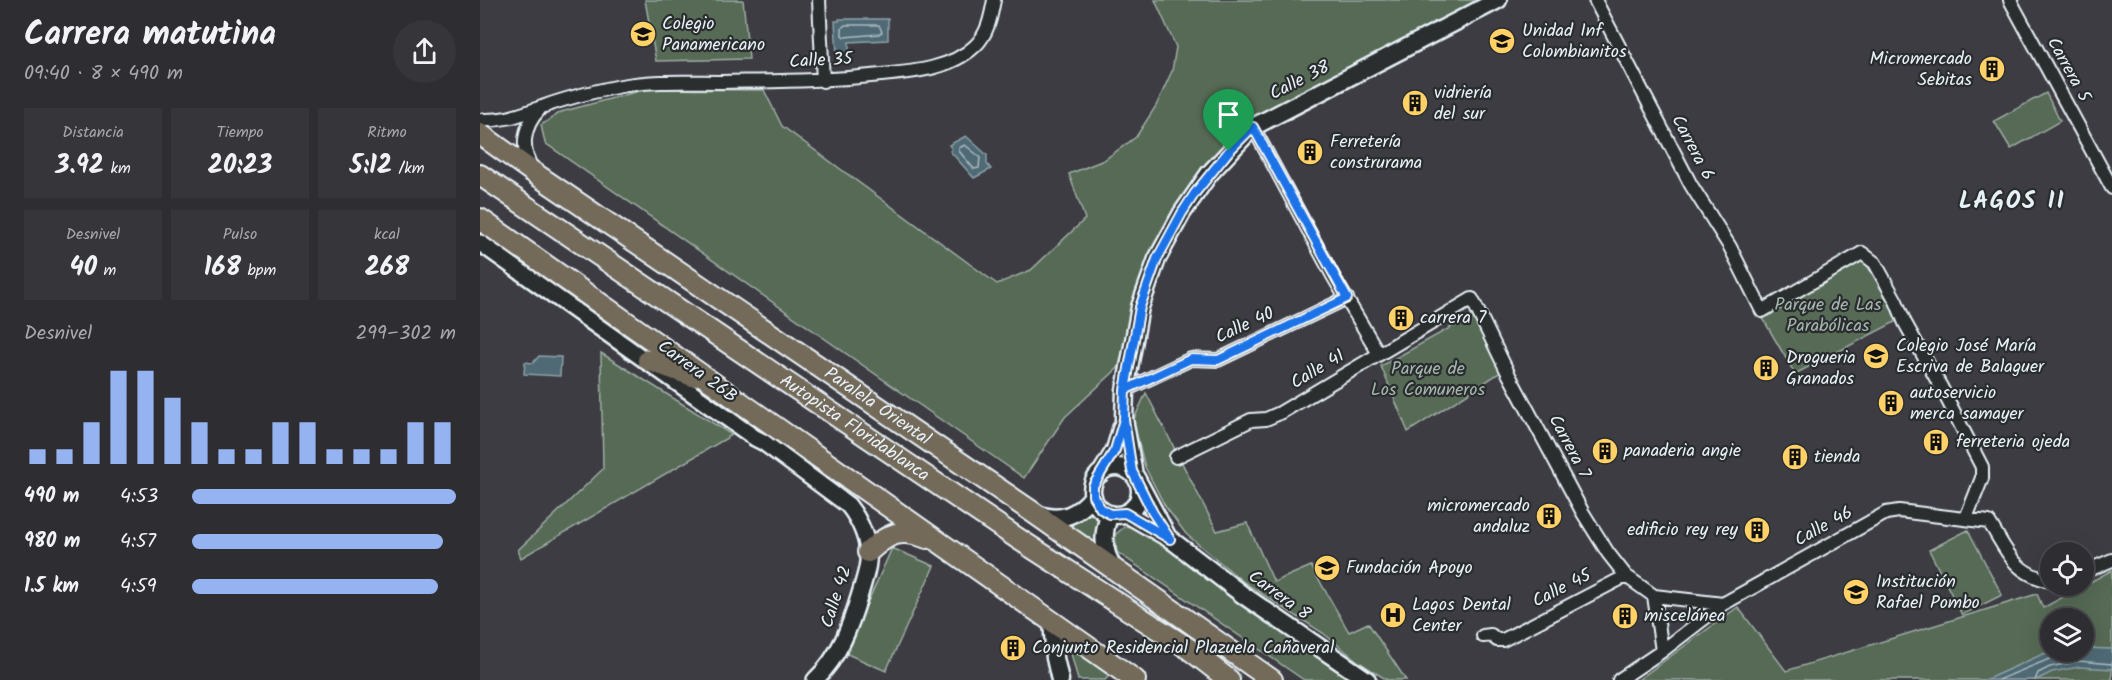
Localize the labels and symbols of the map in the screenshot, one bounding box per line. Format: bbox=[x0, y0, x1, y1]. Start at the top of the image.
place label: Colegio Panamericano bbox=[662, 10, 765, 60]
place label: Unidad Inf Colombianitos bbox=[1522, 17, 1627, 67]
school or university icon: Colegio Panamericano bbox=[628, 19, 658, 49]
school or university icon: Unidad Inf Colombianitos bbox=[1487, 26, 1517, 56]
street label: Carrera 5 bbox=[2038, 32, 2098, 109]
street label: Calle 35 bbox=[789, 45, 855, 77]
place label: Micromercado Sebitas bbox=[1869, 45, 1972, 95]
street label: Calle 38 bbox=[1265, 53, 1335, 109]
building icon: Micromercado Sebitas bbox=[1977, 54, 2007, 84]
place label: vidriería del sur bbox=[1434, 79, 1492, 129]
building icon: vidriería del sur bbox=[1400, 88, 1430, 118]
pin bbox=[1203, 89, 1254, 151]
street label: Carrera 6 bbox=[1663, 110, 1721, 186]
place label: Ferretería construrama bbox=[1330, 128, 1422, 178]
building icon: Ferretería construrama bbox=[1295, 137, 1325, 167]
district label: LAGOS II bbox=[1959, 182, 2065, 221]
park label: Parque de Las Parabólicas bbox=[1775, 291, 1882, 341]
street label: Calle 40 bbox=[1211, 300, 1279, 352]
building icon: carrera 7 bbox=[1386, 303, 1416, 333]
place label: carrera 7 bbox=[1420, 304, 1487, 333]
place label: Colegio José María Escriva de Balaguer bbox=[1896, 332, 2045, 382]
street label: Carrera 26B bbox=[651, 333, 743, 411]
school or university icon: Colegio José María Escriva de Balaguer bbox=[1861, 341, 1891, 371]
street label: Calle 41 bbox=[1285, 342, 1351, 398]
place label: Drogueria Granados bbox=[1786, 344, 1856, 394]
building icon: Drogueria Granados bbox=[1751, 353, 1781, 383]
park label: Parque de Los Comuneros bbox=[1371, 355, 1485, 405]
street label: Paralela Oriental bbox=[818, 360, 937, 454]
street label: Autopista Floridablanca bbox=[773, 367, 936, 489]
place label: autoservicio merca samayer bbox=[1910, 379, 2024, 429]
building icon: autoservicio merca samayer bbox=[1876, 388, 1906, 418]
street label: Carrera 7 bbox=[1540, 410, 1598, 485]
building icon: ferreteria ojeda bbox=[1921, 427, 1951, 457]
place label: ferreteria ojeda bbox=[1956, 428, 2070, 457]
building icon: panaderia angie bbox=[1590, 436, 1620, 466]
place label: panaderia angie bbox=[1623, 437, 1741, 466]
building icon: tienda bbox=[1780, 442, 1810, 472]
place label: tienda bbox=[1814, 443, 1860, 472]
place label: micromercado andaluz bbox=[1427, 492, 1530, 542]
street label: Calle 46 bbox=[1789, 499, 1859, 555]
building icon: micromercado andaluz bbox=[1534, 501, 1564, 531]
building icon: edificio rey rey bbox=[1742, 515, 1772, 545]
place label: edificio rey rey bbox=[1627, 516, 1739, 545]
school or university icon: Fundación Apoyo bbox=[1312, 553, 1342, 583]
place label: Fundación Apoyo bbox=[1346, 554, 1473, 583]
street label: Calle 45 bbox=[1527, 561, 1598, 616]
street label: Calle 42 bbox=[813, 562, 861, 632]
street label: Carrera 8 bbox=[1241, 563, 1317, 629]
place label: Institución Rafael Pombo bbox=[1876, 568, 1980, 618]
school or university icon: Institución Rafael Pombo bbox=[1841, 577, 1871, 607]
place label: Lagos Dental Center bbox=[1412, 591, 1512, 641]
hospital icon: Lagos Dental Center bbox=[1378, 600, 1408, 630]
building icon: miscelánea bbox=[1610, 601, 1640, 631]
place label: miscelánea bbox=[1644, 602, 1725, 631]
building icon: Conjunto Residencial Plazuela Cañaveral bbox=[998, 633, 1028, 663]
place label: Conjunto Residencial Plazuela Cañaveral bbox=[1032, 634, 1335, 663]

